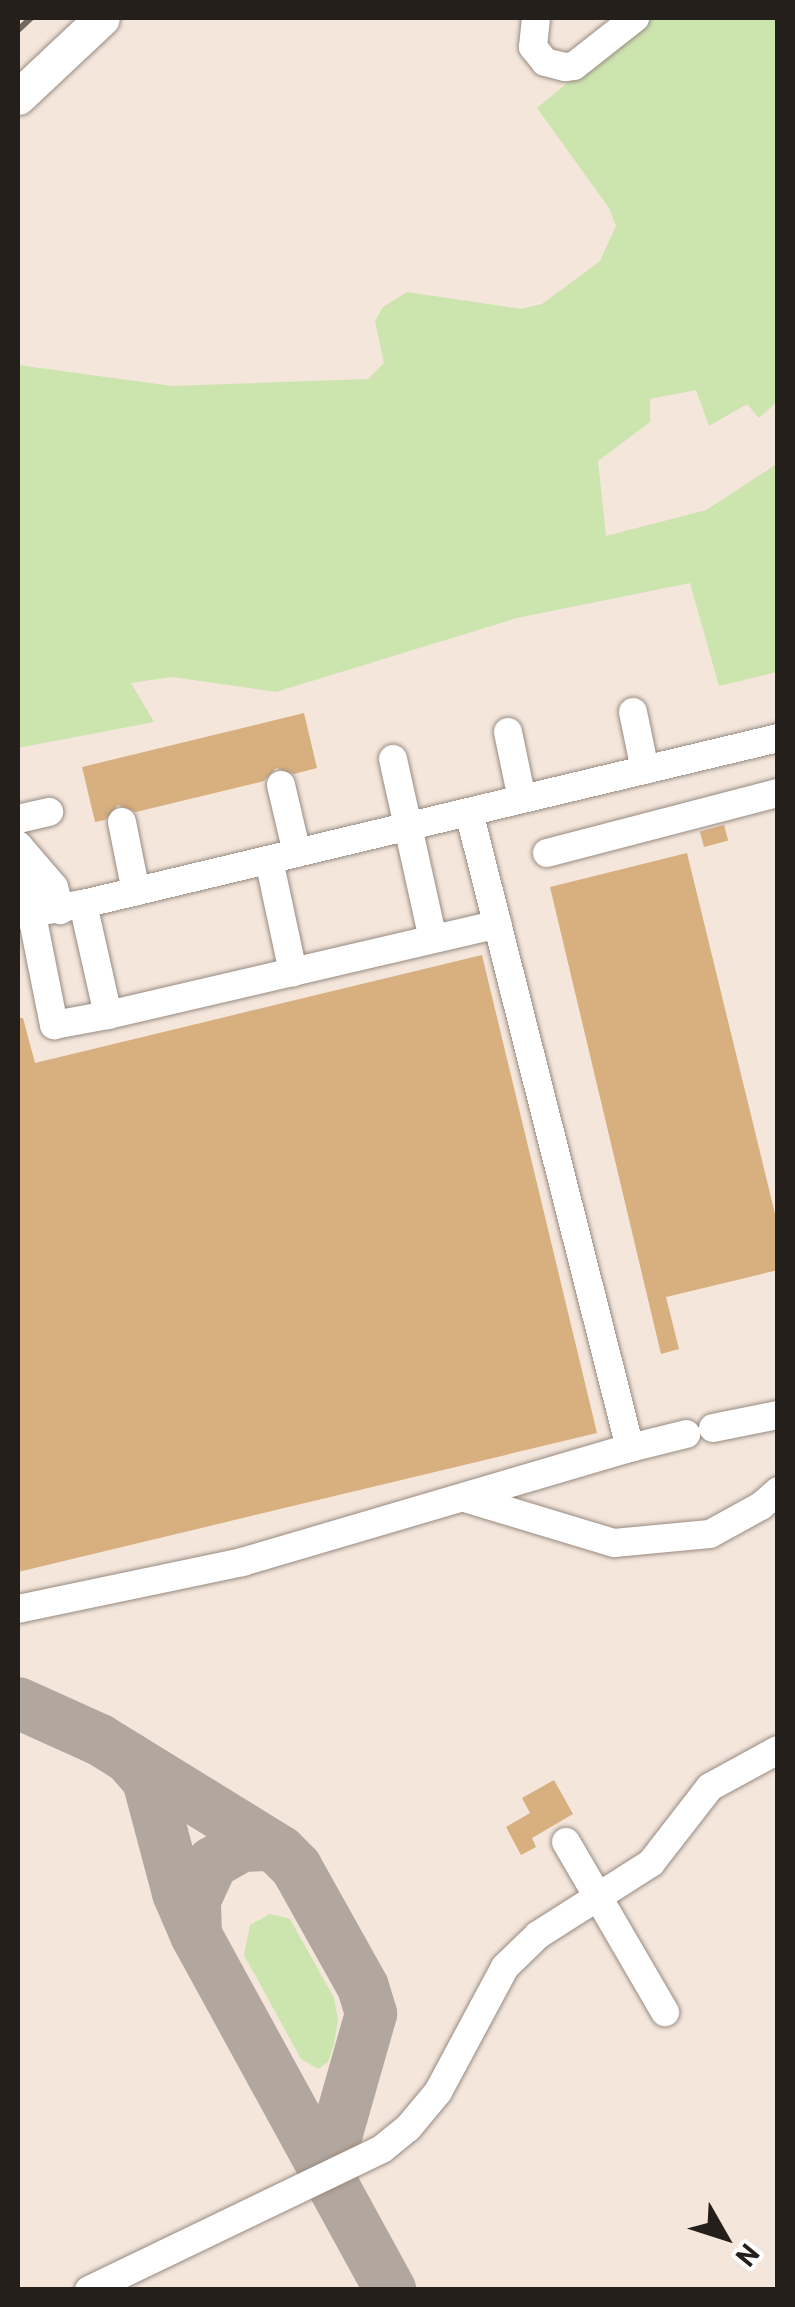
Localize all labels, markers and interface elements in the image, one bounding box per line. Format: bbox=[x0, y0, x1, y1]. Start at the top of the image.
north arrow bbox=[675, 2187, 775, 2287]
text: N bbox=[729, 2238, 767, 2274]

